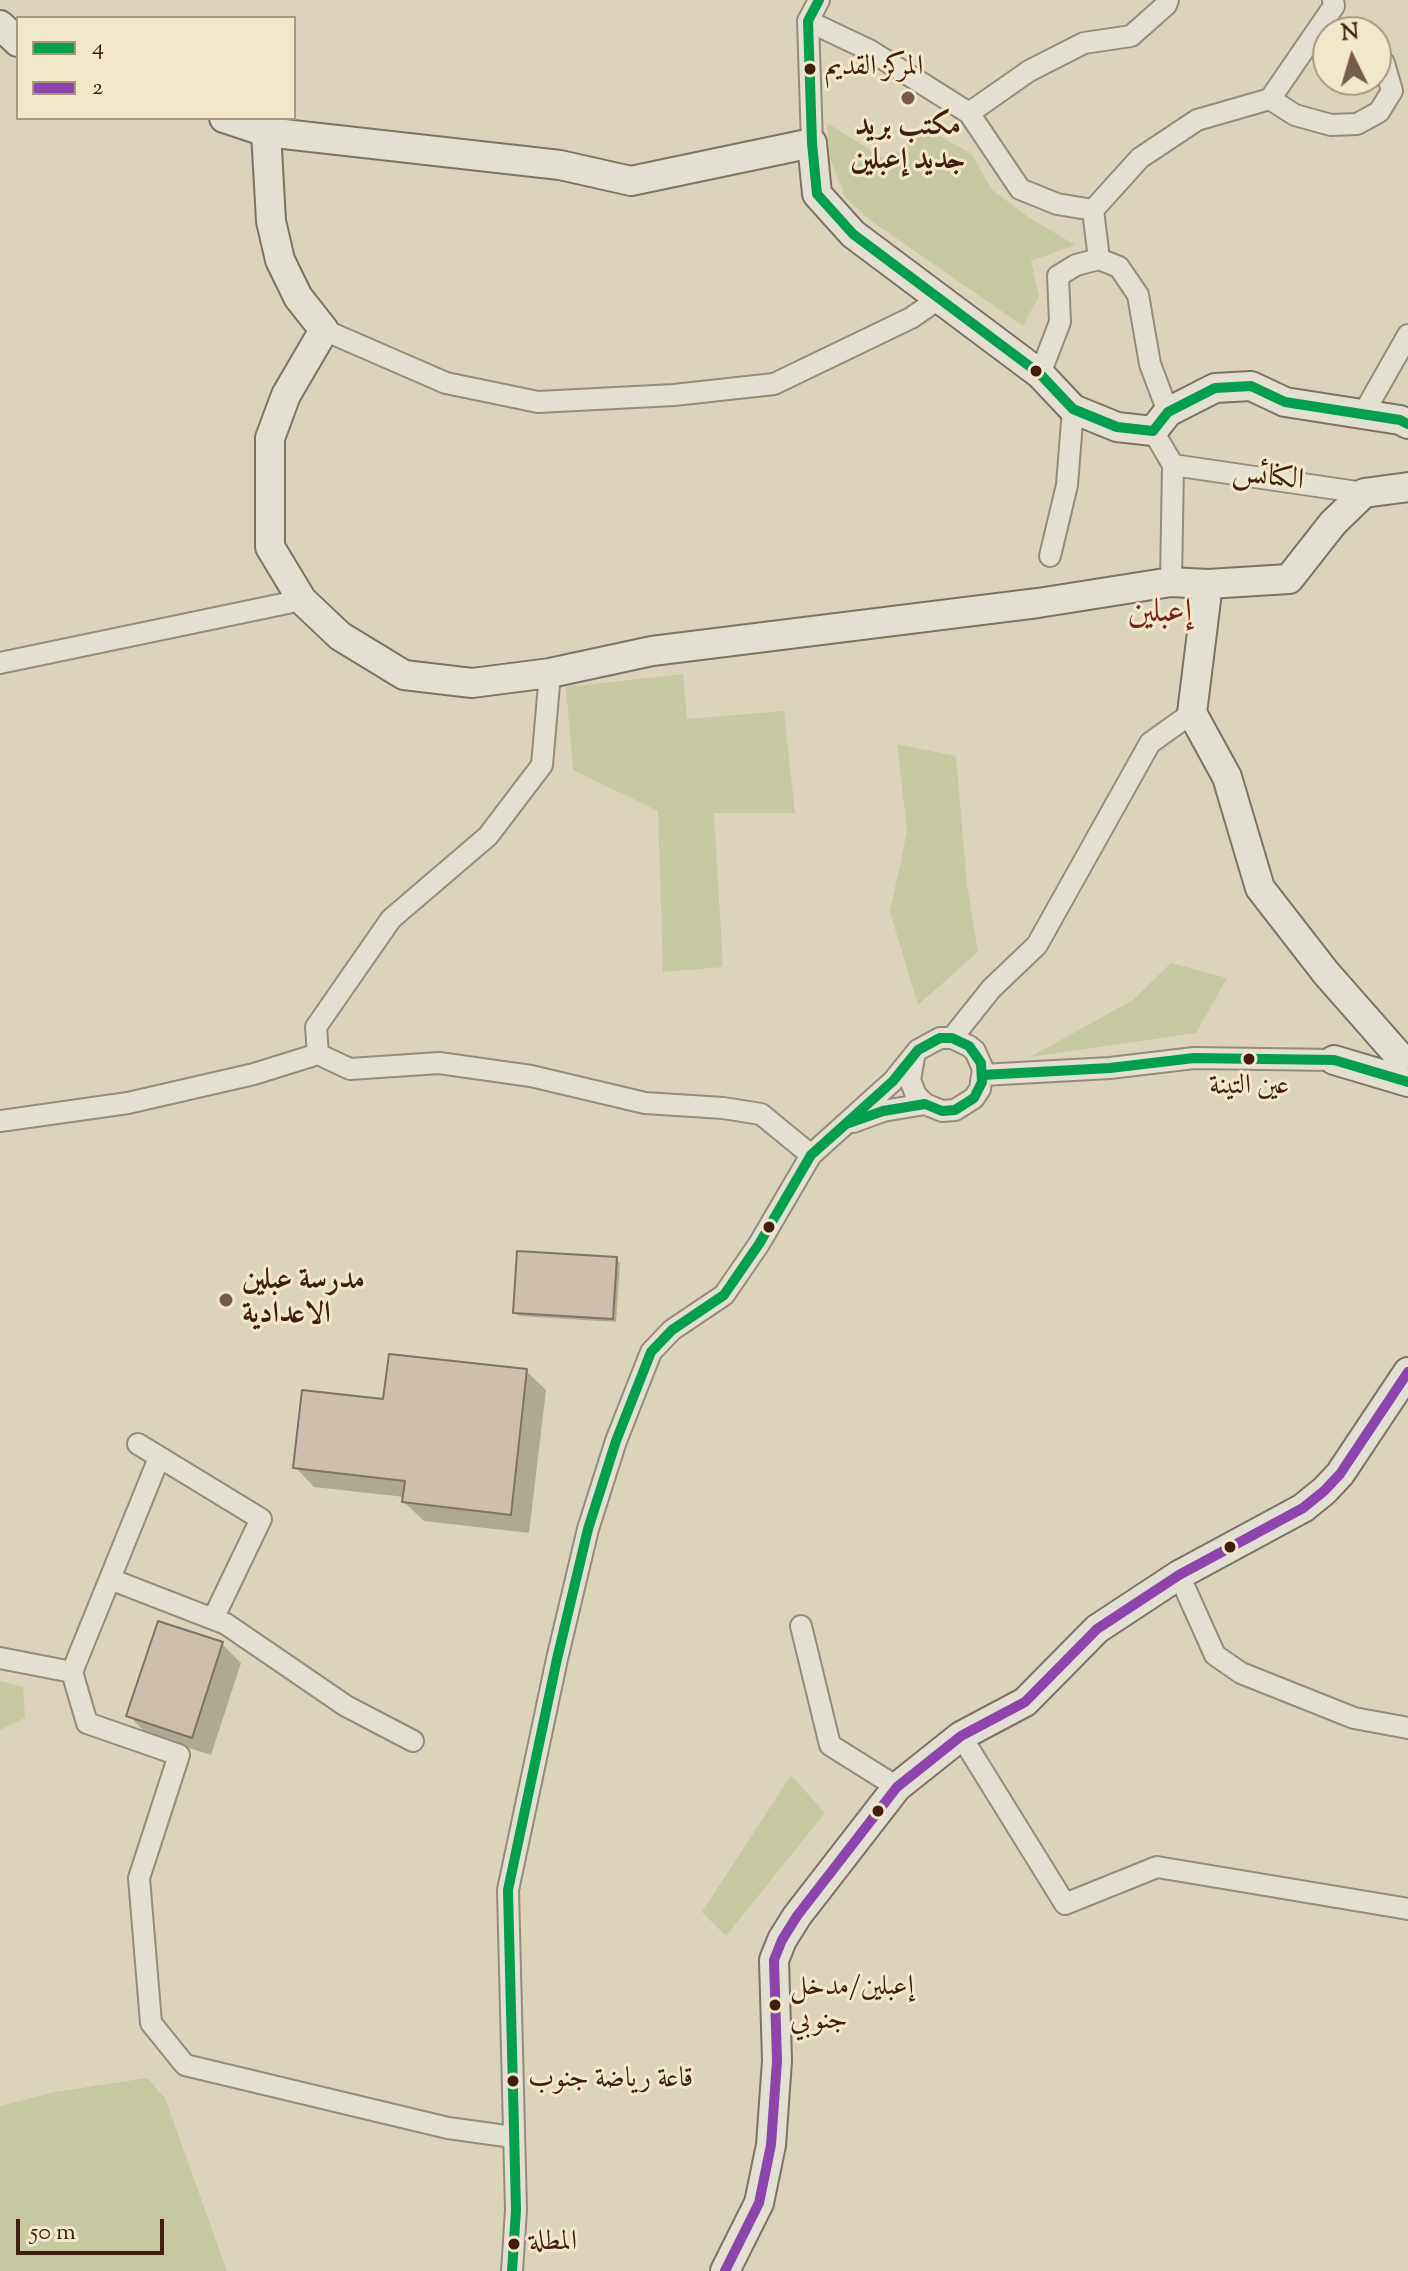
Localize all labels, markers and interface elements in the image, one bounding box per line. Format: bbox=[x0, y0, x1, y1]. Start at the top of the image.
legend bbox=[16, 16, 296, 120]
north arrow bbox=[1312, 16, 1392, 96]
text: N bbox=[1340, 17, 1360, 51]
text: 4 bbox=[92, 31, 104, 65]
place label: المركز القديم bbox=[825, 52, 923, 86]
marker: المركز القديم bbox=[802, 61, 818, 77]
text: 2 bbox=[92, 71, 103, 105]
marker: مكتب بريد جديد إعبلين bbox=[899, 89, 917, 107]
place label: مكتب بريد جديد إعبلين bbox=[850, 111, 966, 182]
unlabelled marker bbox=[1028, 363, 1044, 379]
street label: الكنائس bbox=[1230, 456, 1306, 502]
district label: إعبلين bbox=[1128, 595, 1192, 635]
marker: عين التينة bbox=[1241, 1051, 1257, 1067]
place label: عين التينة bbox=[1209, 1071, 1289, 1105]
unlabelled marker bbox=[761, 1219, 777, 1235]
place label: مدرسة عبلين الاعدادية bbox=[242, 1265, 365, 1336]
marker: مدرسة عبلين الاعدادية bbox=[217, 1291, 235, 1309]
unlabelled marker bbox=[1222, 1539, 1238, 1555]
unlabelled marker bbox=[870, 1803, 886, 1819]
place label: إعبلين/مدخل جنوبي bbox=[790, 1972, 914, 2038]
marker: إعبلين/مدخل جنوبي bbox=[767, 1997, 783, 2013]
place label: قاعة رياضة جنوب bbox=[528, 2064, 693, 2098]
marker: قاعة رياضة جنوب bbox=[505, 2073, 521, 2089]
scale bar bbox=[20, 2203, 168, 2253]
text: 50 m bbox=[30, 2216, 76, 2250]
place label: المطلة bbox=[529, 2227, 577, 2261]
marker: المطلة bbox=[506, 2236, 522, 2252]

